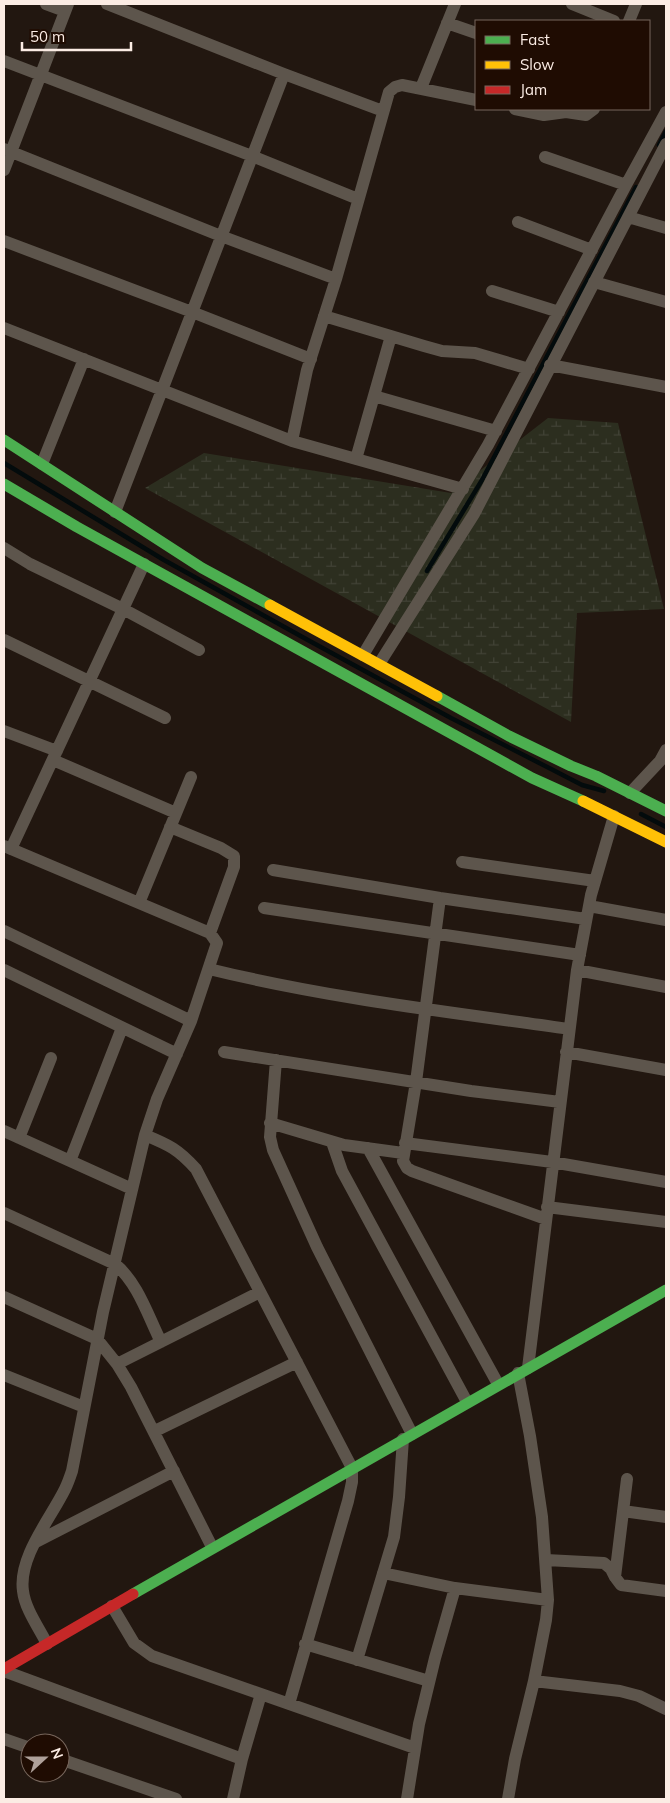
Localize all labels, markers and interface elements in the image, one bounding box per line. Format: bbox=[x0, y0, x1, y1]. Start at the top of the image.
scale bar bbox=[22, 20, 131, 52]
legend bbox=[475, 20, 650, 110]
text: 50 m bbox=[30, 27, 65, 46]
text: Fast bbox=[520, 30, 550, 49]
text: Slow bbox=[520, 55, 554, 74]
text: Jam bbox=[520, 80, 547, 99]
north arrow bbox=[20, 1733, 70, 1783]
text: N bbox=[47, 1745, 67, 1762]

